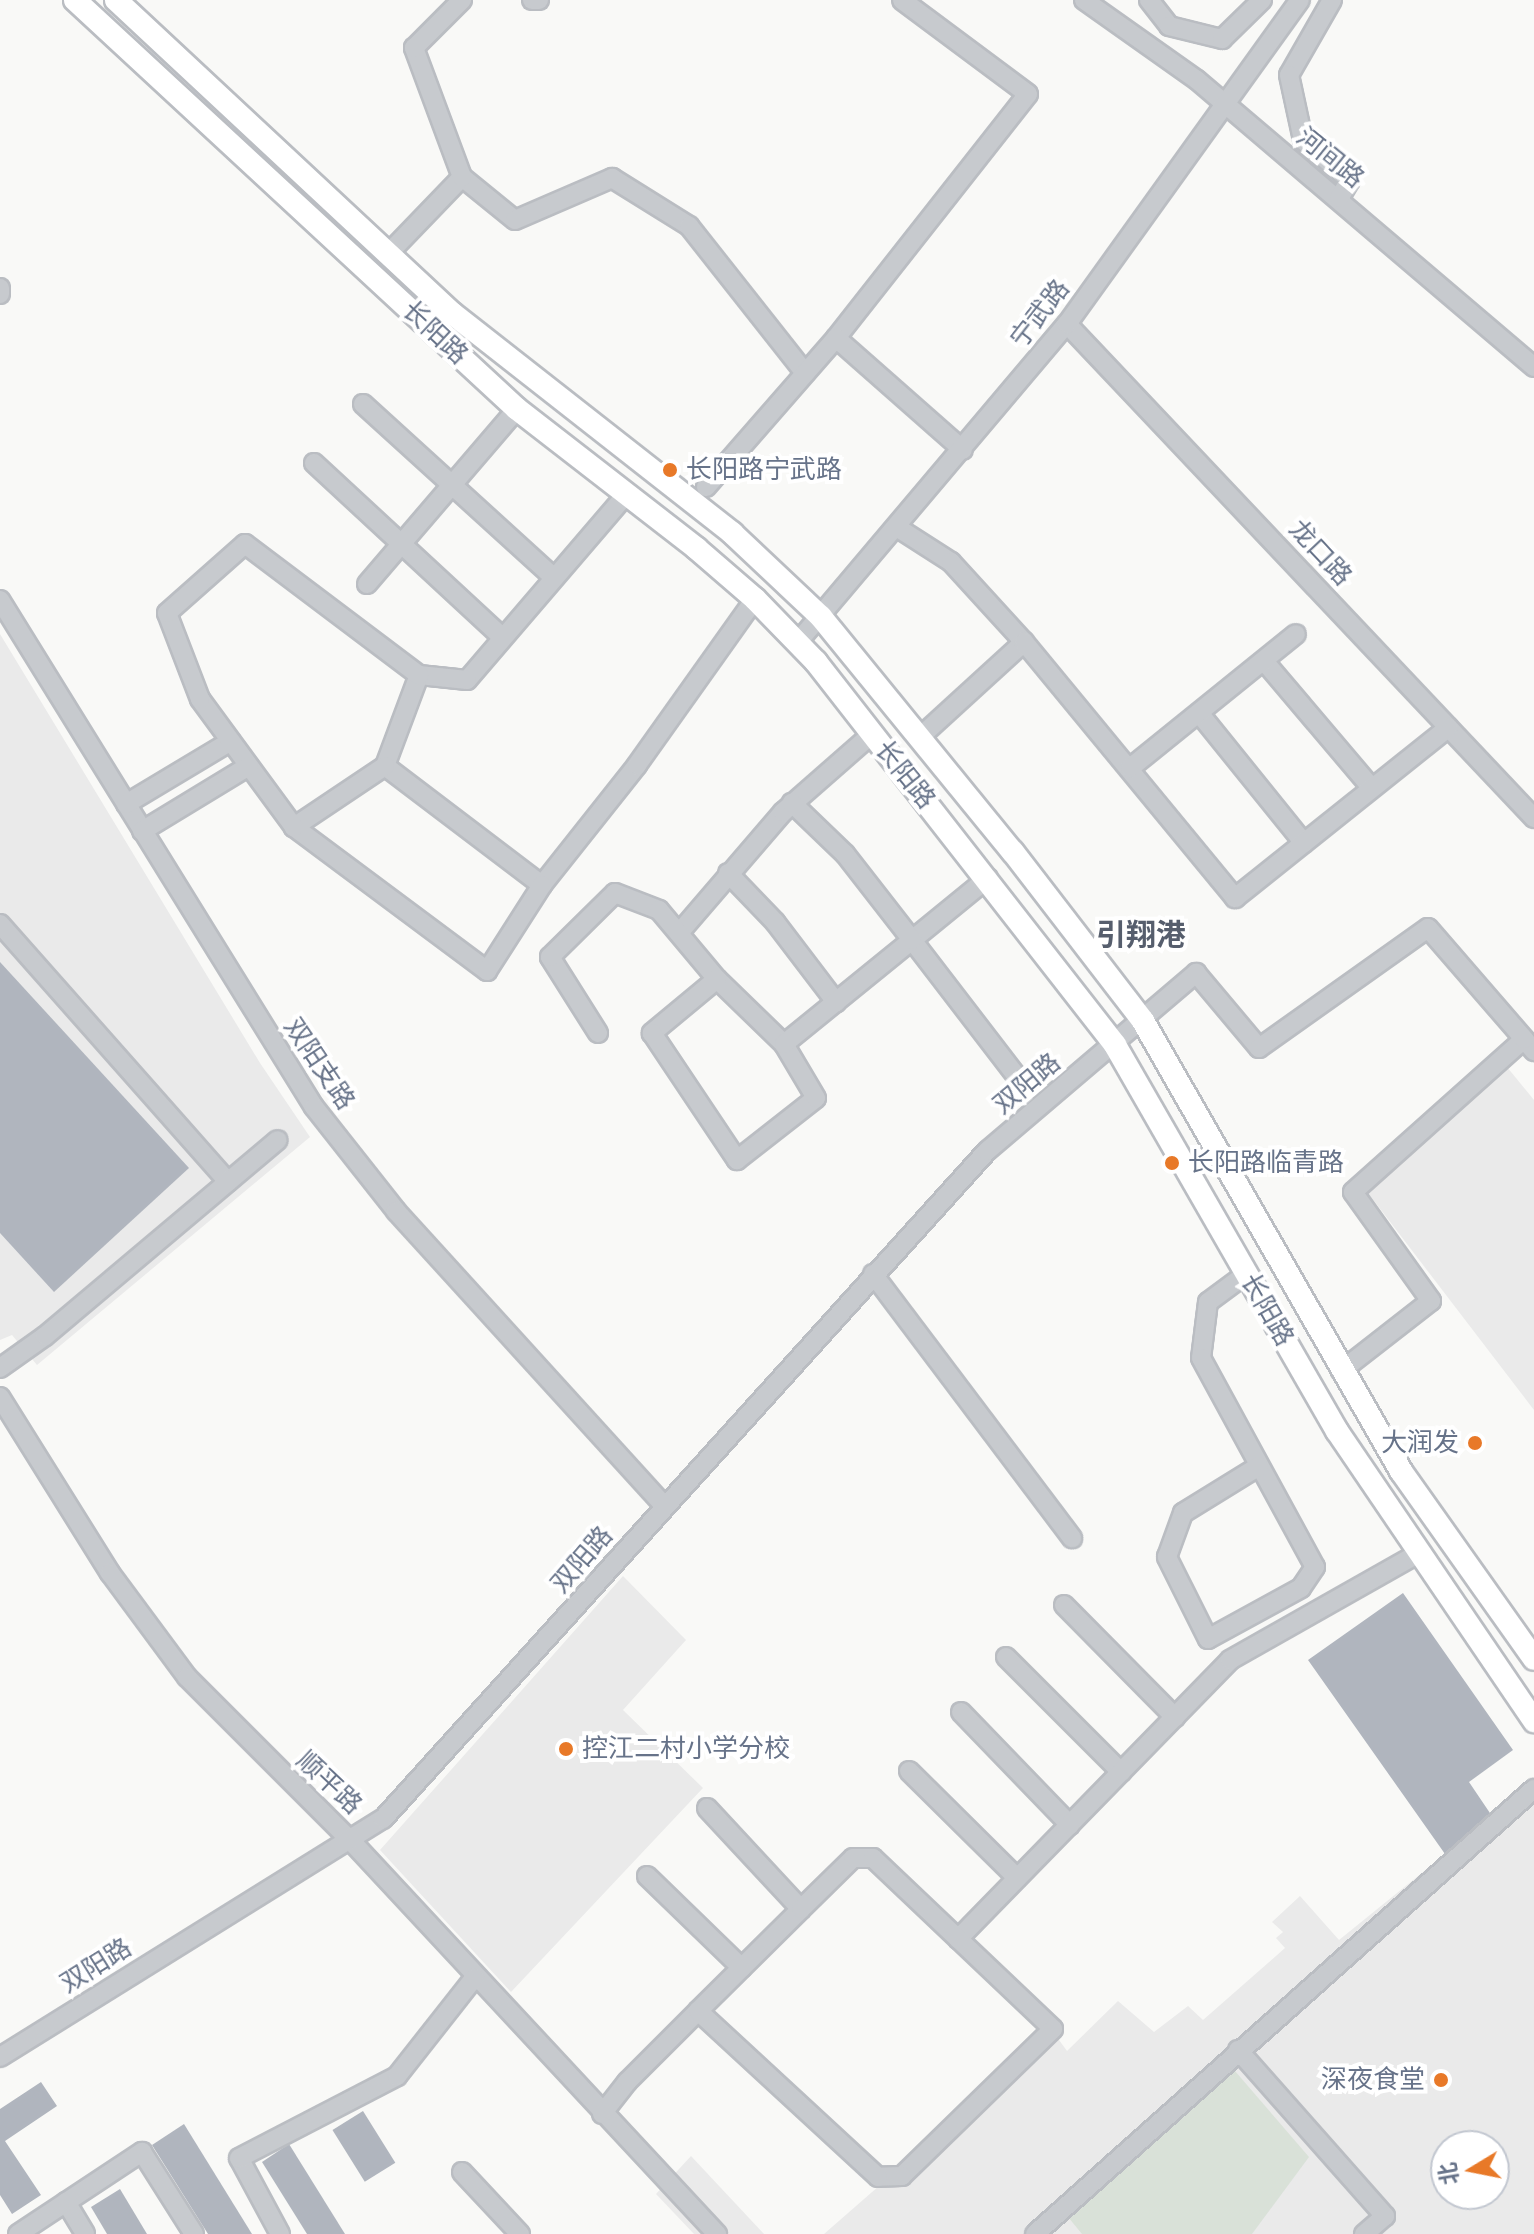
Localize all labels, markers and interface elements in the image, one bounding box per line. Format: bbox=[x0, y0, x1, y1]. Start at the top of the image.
street label: 河间路 bbox=[1290, 121, 1370, 195]
street label: 宁武路 bbox=[1004, 274, 1076, 354]
street label: 长阳路 bbox=[396, 295, 474, 371]
place label: 长阳路宁武路 bbox=[686, 454, 842, 486]
marker: 长阳路宁武路 bbox=[661, 461, 679, 479]
street label: 龙口路 bbox=[1282, 514, 1358, 592]
street label: 长阳路 bbox=[868, 735, 942, 815]
district label: 引翔港 bbox=[1096, 917, 1186, 953]
street label: 双阳支路 bbox=[277, 1012, 361, 1116]
street label: 双阳路 bbox=[987, 1047, 1067, 1121]
place label: 长阳路临青路 bbox=[1188, 1147, 1344, 1179]
marker: 长阳路临青路 bbox=[1163, 1154, 1181, 1172]
street label: 长阳路 bbox=[1234, 1268, 1300, 1352]
place label: 大润发 bbox=[1381, 1427, 1459, 1459]
marker: 大润发 bbox=[1466, 1434, 1484, 1452]
street label: 双阳路 bbox=[545, 1520, 619, 1600]
place label: 控江二村小学分校 bbox=[582, 1733, 790, 1765]
marker: 控江二村小学分校 bbox=[557, 1740, 575, 1758]
street label: 顺平路 bbox=[290, 1745, 368, 1821]
street label: 双阳路 bbox=[55, 1932, 137, 2000]
place label: 深夜食堂 bbox=[1321, 2064, 1425, 2096]
marker: 深夜食堂 bbox=[1432, 2071, 1450, 2089]
north arrow bbox=[1430, 2130, 1510, 2210]
text: 北 bbox=[1433, 2161, 1464, 2187]

